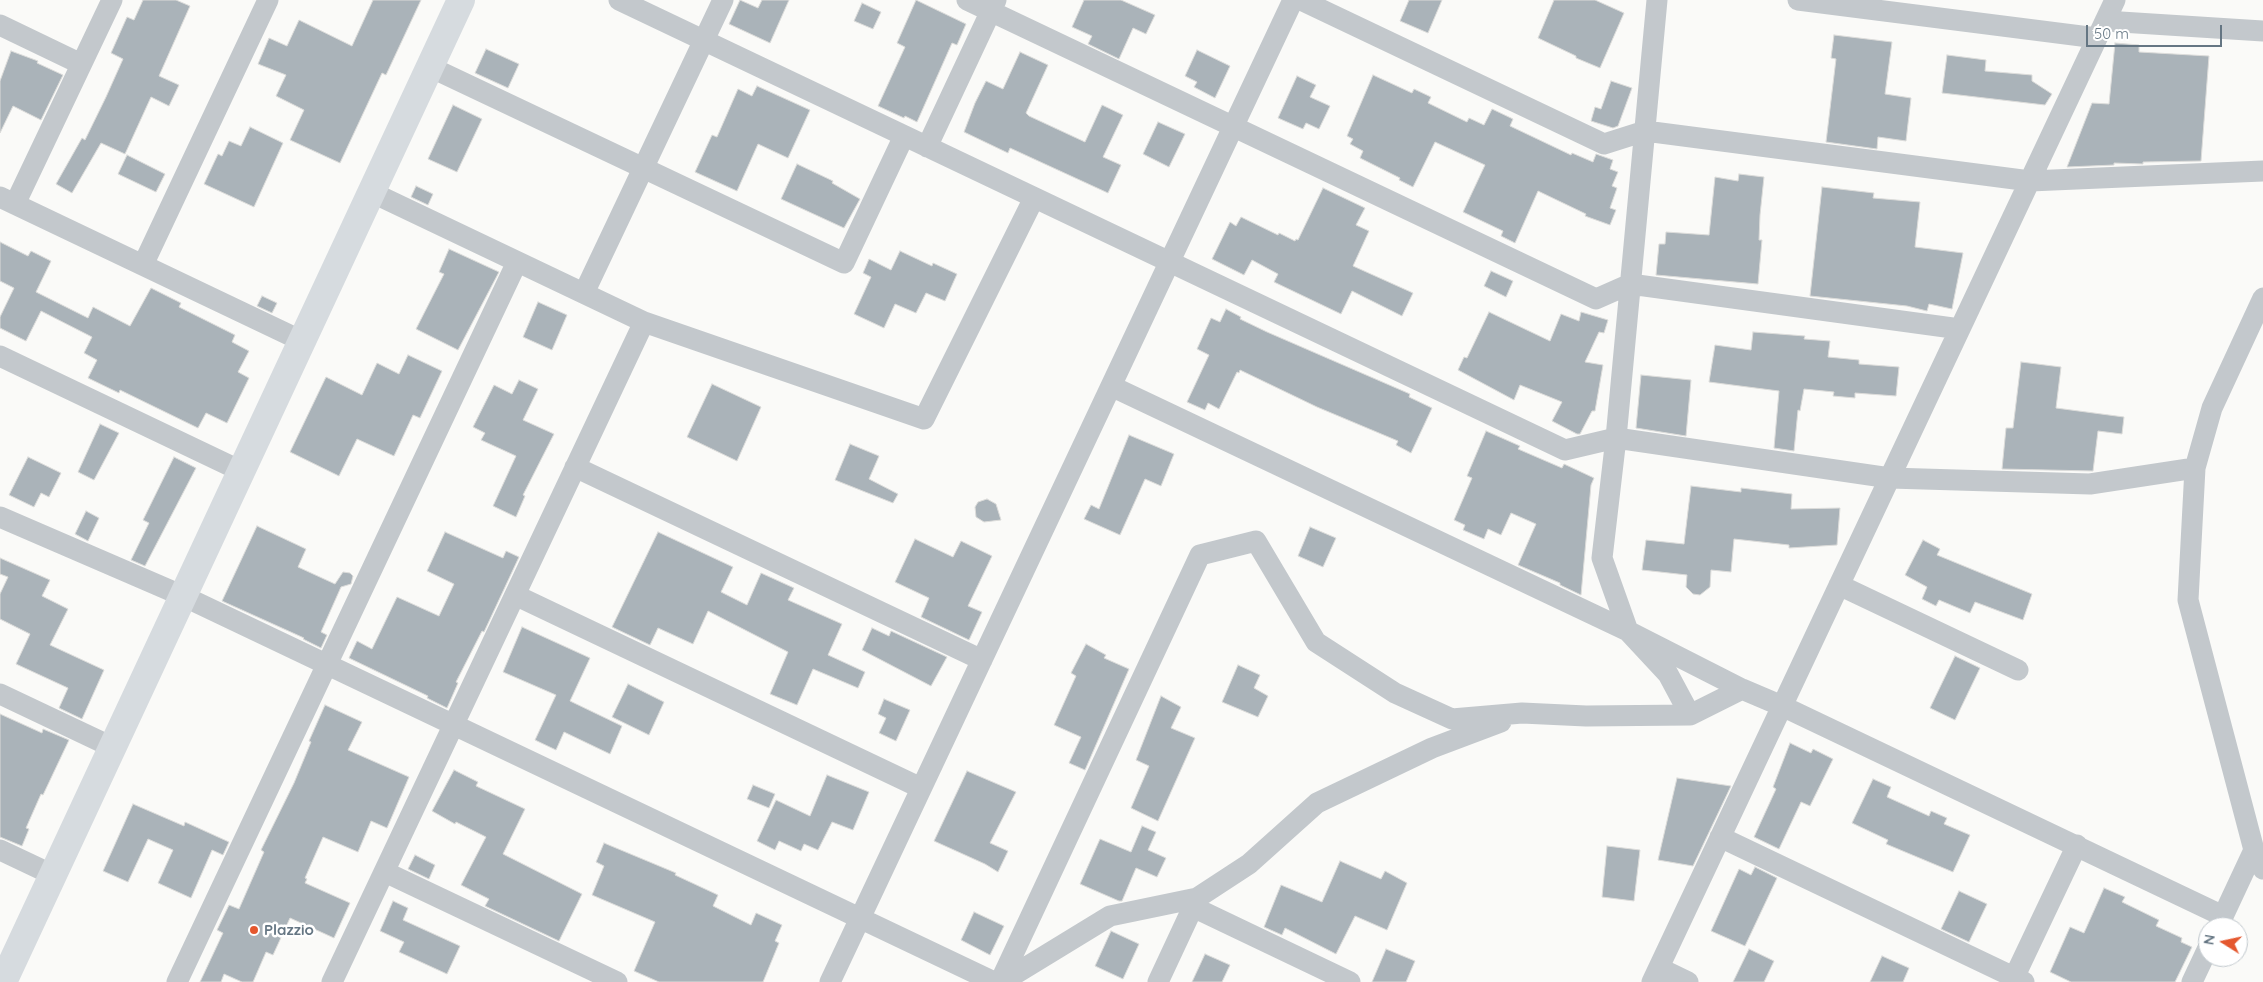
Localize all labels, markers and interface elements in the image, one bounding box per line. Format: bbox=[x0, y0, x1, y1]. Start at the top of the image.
scale bar bbox=[2088, 15, 2224, 47]
text: 50 m bbox=[2094, 24, 2129, 43]
north arrow bbox=[2198, 917, 2248, 967]
place label: Plazzio bbox=[264, 921, 314, 939]
marker: Plazzio bbox=[248, 924, 260, 936]
text: N bbox=[2199, 933, 2219, 946]

